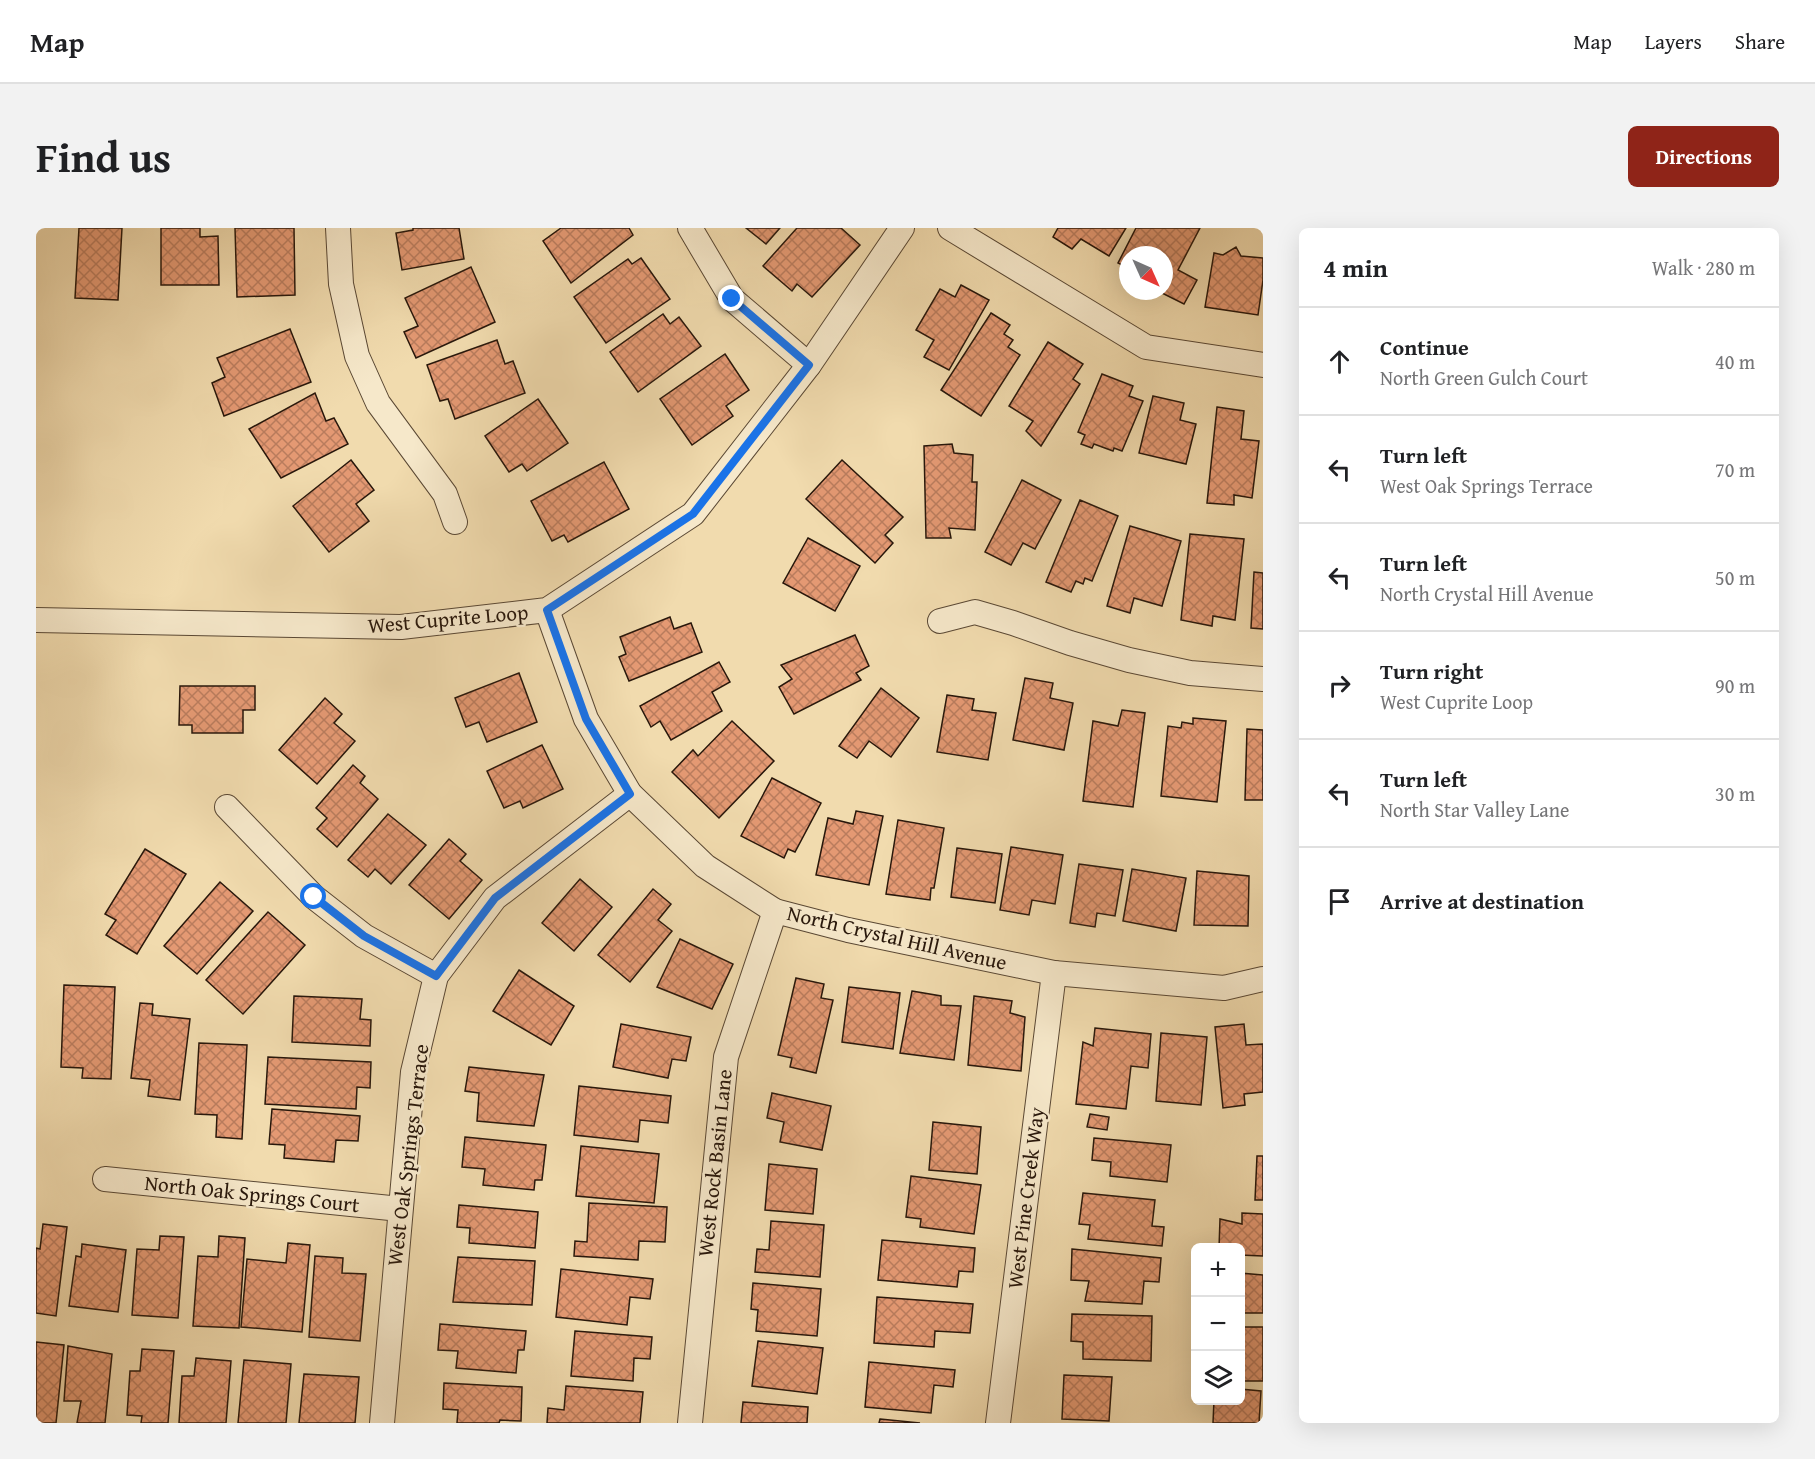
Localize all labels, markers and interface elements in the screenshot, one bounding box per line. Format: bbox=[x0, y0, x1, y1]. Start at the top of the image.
text: Map bbox=[30, 21, 84, 62]
text: Map bbox=[1573, 26, 1612, 57]
text: Layers bbox=[1645, 26, 1702, 57]
text: Share bbox=[1735, 26, 1785, 57]
text: Find us bbox=[36, 126, 171, 187]
button: Directions bbox=[1628, 126, 1779, 187]
north arrow bbox=[1119, 246, 1173, 300]
text: 4 min bbox=[1323, 248, 1388, 287]
text: Walk · 280 m bbox=[1652, 253, 1755, 282]
route end bbox=[718, 285, 744, 311]
text: Continue bbox=[1380, 331, 1469, 363]
icon: ahead bbox=[1323, 345, 1356, 378]
text: 40 m bbox=[1715, 347, 1755, 376]
text: North Green Gulch Court bbox=[1380, 363, 1588, 392]
text: Turn left bbox=[1380, 439, 1467, 471]
icon: left bbox=[1323, 453, 1356, 486]
text: 70 m bbox=[1715, 455, 1755, 484]
text: West Oak Springs Terrace bbox=[1380, 471, 1593, 500]
text: Turn left bbox=[1380, 547, 1467, 579]
icon: left bbox=[1323, 561, 1356, 594]
text: 50 m bbox=[1715, 563, 1755, 592]
text: North Crystal Hill Avenue bbox=[1380, 579, 1594, 608]
street label: West Cuprite Loop bbox=[367, 596, 529, 641]
text: Turn right bbox=[1380, 655, 1483, 687]
icon: right bbox=[1323, 669, 1356, 702]
text: 90 m bbox=[1715, 671, 1755, 700]
text: West Cuprite Loop bbox=[1380, 687, 1533, 716]
text: Turn left bbox=[1380, 763, 1467, 795]
icon: left bbox=[1323, 777, 1356, 810]
text: 30 m bbox=[1715, 779, 1755, 808]
text: North Star Valley Lane bbox=[1380, 795, 1569, 824]
route start bbox=[300, 883, 326, 909]
icon: arrive bbox=[1323, 885, 1356, 918]
text: Arrive at destination bbox=[1380, 885, 1584, 917]
street label: North Crystal Hill Avenue bbox=[784, 897, 1010, 978]
street label: West Oak Springs Terrace bbox=[378, 1042, 437, 1268]
street label: West Rock Basin Lane bbox=[689, 1067, 740, 1258]
street label: West Pine Creek Way bbox=[999, 1105, 1052, 1291]
street label: North Oak Springs Court bbox=[143, 1167, 362, 1220]
map controls bbox=[1191, 1243, 1245, 1405]
button: + bbox=[1191, 1243, 1245, 1297]
button: − bbox=[1191, 1297, 1245, 1351]
button: layers bbox=[1191, 1351, 1245, 1405]

